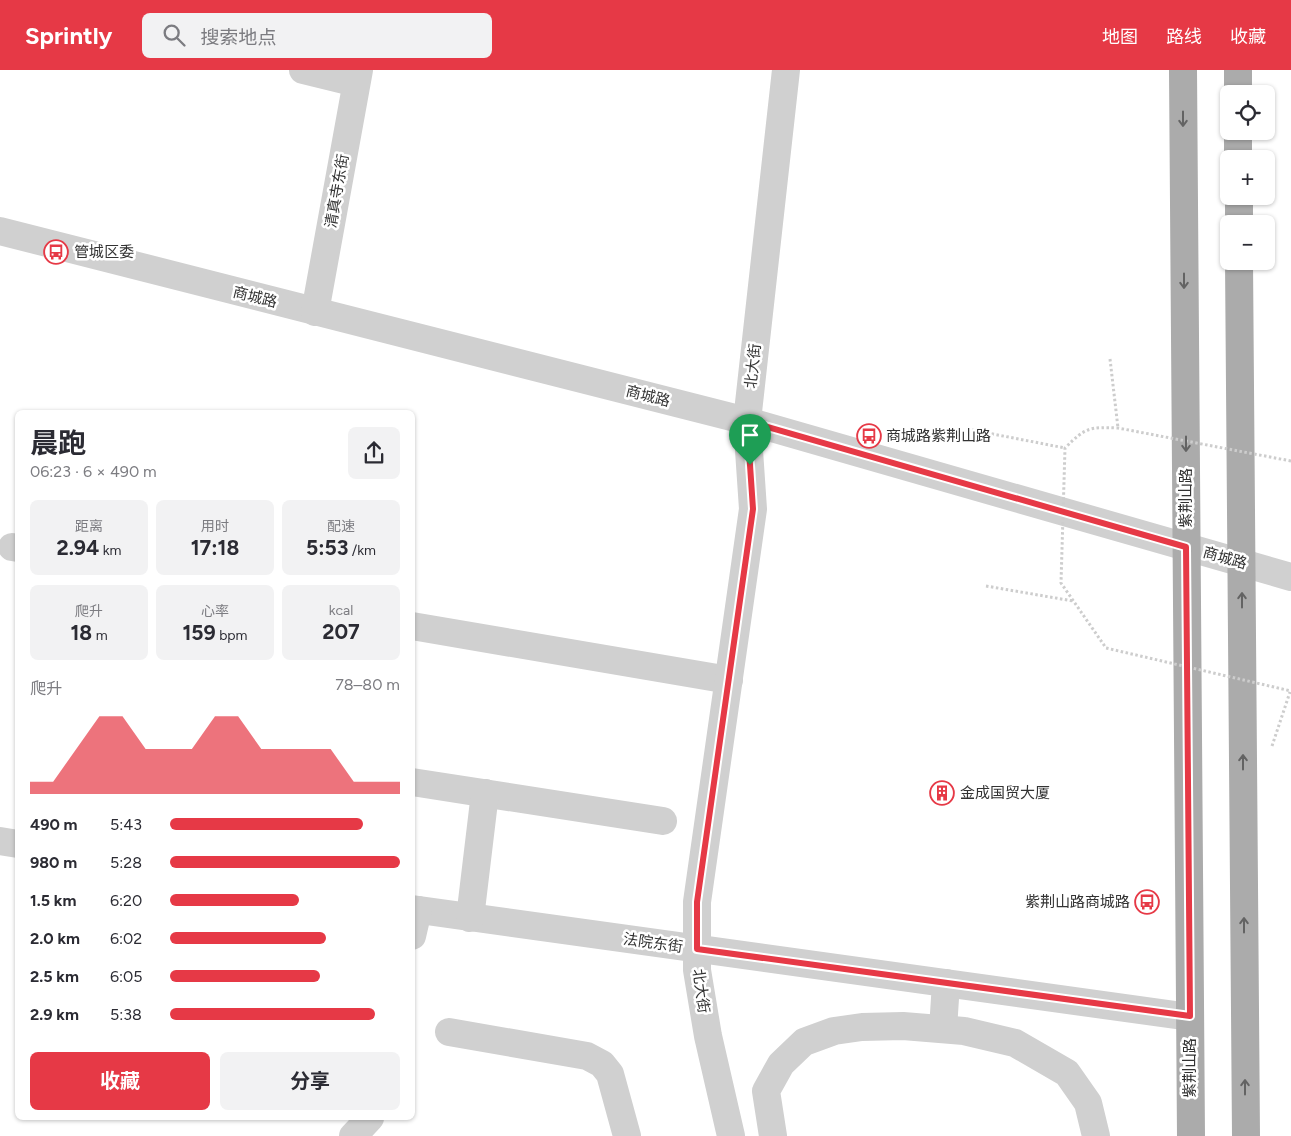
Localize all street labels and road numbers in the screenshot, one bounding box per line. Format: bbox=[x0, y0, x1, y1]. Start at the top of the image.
street label: 清真寺东街 bbox=[322, 152, 352, 230]
street label: 商城路 bbox=[231, 283, 279, 311]
street label: 北大街 bbox=[742, 343, 764, 389]
street label: 商城路 bbox=[624, 382, 672, 410]
street label: 紫荆山路 bbox=[1177, 468, 1195, 528]
street label: 商城路 bbox=[1201, 543, 1249, 573]
street label: 法院东街 bbox=[622, 930, 684, 956]
street label: 北大街 bbox=[689, 967, 713, 1015]
street label: 紫荆山路 bbox=[1181, 1038, 1199, 1098]

